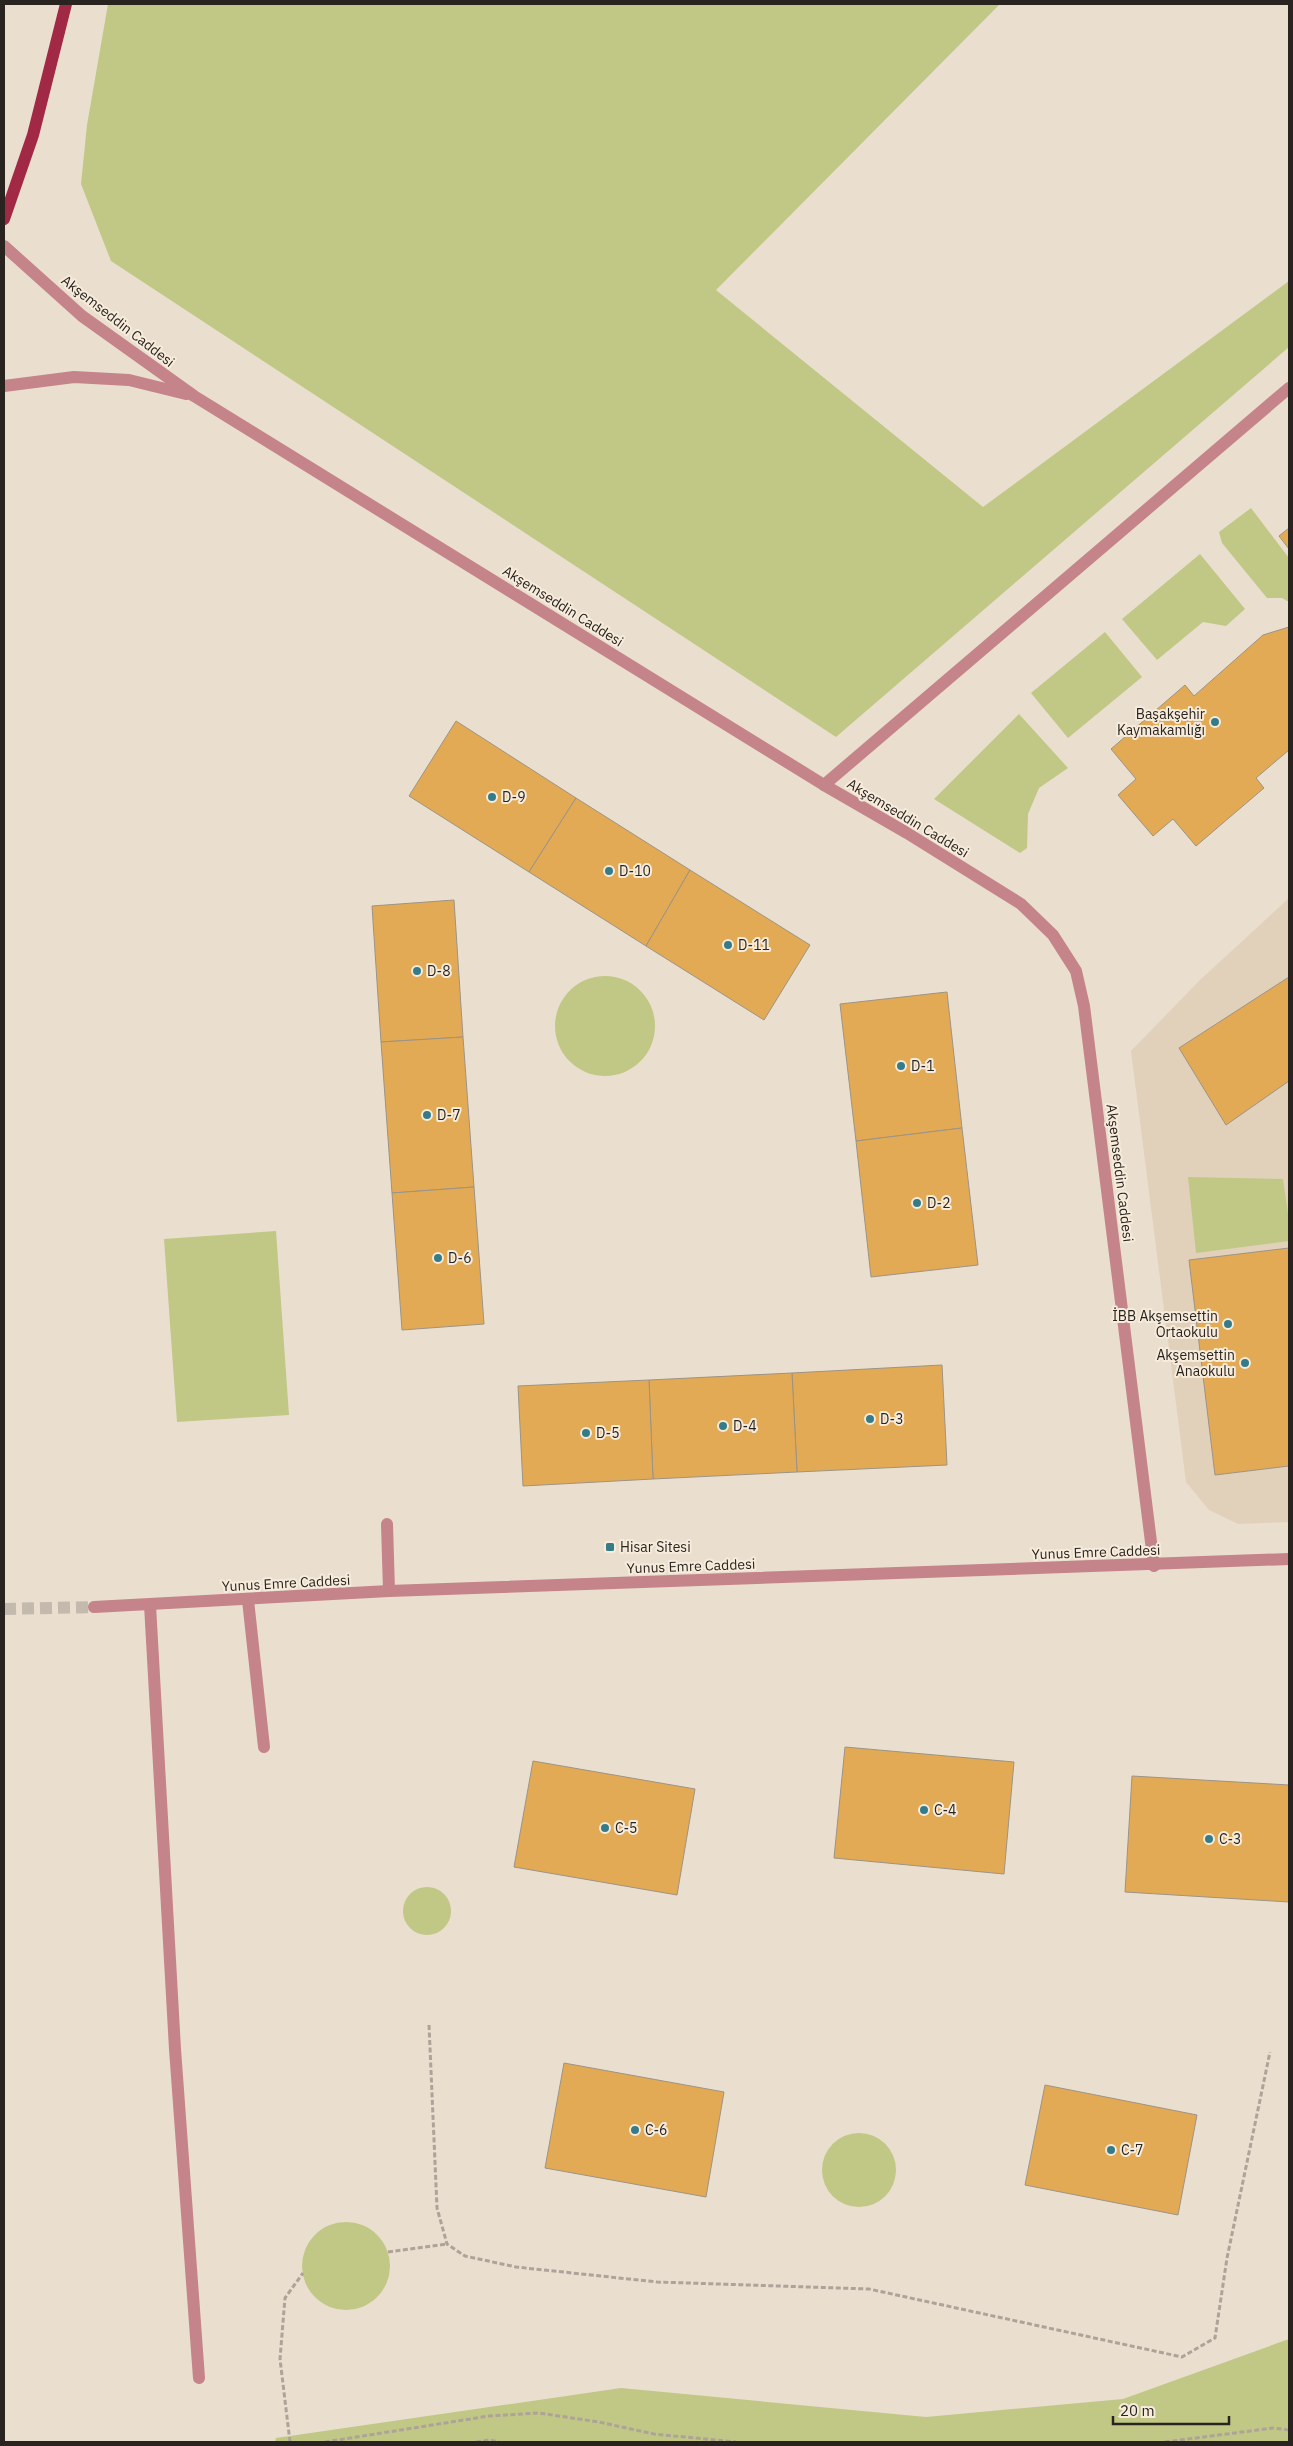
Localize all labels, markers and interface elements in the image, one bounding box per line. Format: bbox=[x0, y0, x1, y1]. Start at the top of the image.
street label: Akşemseddin Caddesi bbox=[58, 271, 178, 371]
street label: Akşemseddin Caddesi bbox=[499, 562, 627, 650]
place label: Başakşehir Kaymakamlığı bbox=[1117, 705, 1205, 739]
marker: Başakşehir Kaymakamlığı bbox=[1209, 716, 1221, 728]
street label: Akşemseddin Caddesi bbox=[844, 775, 972, 861]
place label: D-9 bbox=[502, 788, 526, 806]
marker: D-9 bbox=[486, 791, 498, 803]
place label: D-10 bbox=[619, 862, 651, 880]
marker: D-10 bbox=[603, 865, 615, 877]
place label: D-11 bbox=[738, 936, 770, 954]
marker: D-11 bbox=[722, 939, 734, 951]
place label: D-8 bbox=[427, 962, 451, 980]
marker: D-8 bbox=[411, 965, 423, 977]
place label: D-1 bbox=[911, 1057, 935, 1075]
marker: D-1 bbox=[895, 1060, 907, 1072]
street label: Akşemseddin Caddesi bbox=[1103, 1103, 1137, 1243]
place label: D-7 bbox=[437, 1106, 461, 1124]
marker: D-7 bbox=[421, 1109, 433, 1121]
place label: D-2 bbox=[927, 1194, 951, 1212]
marker: D-2 bbox=[911, 1197, 923, 1209]
place label: D-6 bbox=[448, 1249, 472, 1267]
marker: D-6 bbox=[432, 1252, 444, 1264]
place label: İBB Akşemsettin Ortaokulu bbox=[1112, 1307, 1218, 1341]
marker: İBB Akşemsettin Ortaokulu bbox=[1222, 1318, 1234, 1330]
place label: Akşemsettin Anaokulu bbox=[1156, 1346, 1235, 1380]
marker: Akşemsettin Anaokulu bbox=[1239, 1357, 1251, 1369]
place label: D-3 bbox=[880, 1410, 904, 1428]
marker: D-3 bbox=[864, 1413, 876, 1425]
place label: D-4 bbox=[733, 1417, 757, 1435]
marker: D-4 bbox=[717, 1420, 729, 1432]
place label: D-5 bbox=[596, 1424, 620, 1442]
marker: D-5 bbox=[580, 1427, 592, 1439]
place label: Hisar Sitesi bbox=[620, 1538, 691, 1556]
marker: Hisar Sitesi bbox=[604, 1541, 616, 1553]
street label: Yunus Emre Caddesi bbox=[1031, 1541, 1161, 1563]
street label: Yunus Emre Caddesi bbox=[626, 1555, 756, 1577]
street label: Yunus Emre Caddesi bbox=[221, 1571, 351, 1595]
place label: C-4 bbox=[934, 1801, 956, 1819]
marker: C-4 bbox=[918, 1804, 930, 1816]
place label: C-5 bbox=[615, 1819, 637, 1837]
marker: C-5 bbox=[599, 1822, 611, 1834]
place label: C-3 bbox=[1219, 1830, 1241, 1848]
marker: C-3 bbox=[1203, 1833, 1215, 1845]
place label: C-6 bbox=[645, 2121, 667, 2139]
marker: C-6 bbox=[629, 2124, 641, 2136]
place label: C-7 bbox=[1121, 2141, 1143, 2159]
marker: C-7 bbox=[1105, 2144, 1117, 2156]
scale bar bbox=[1113, 2394, 1229, 2426]
text: 20 m bbox=[1120, 2401, 1155, 2420]

